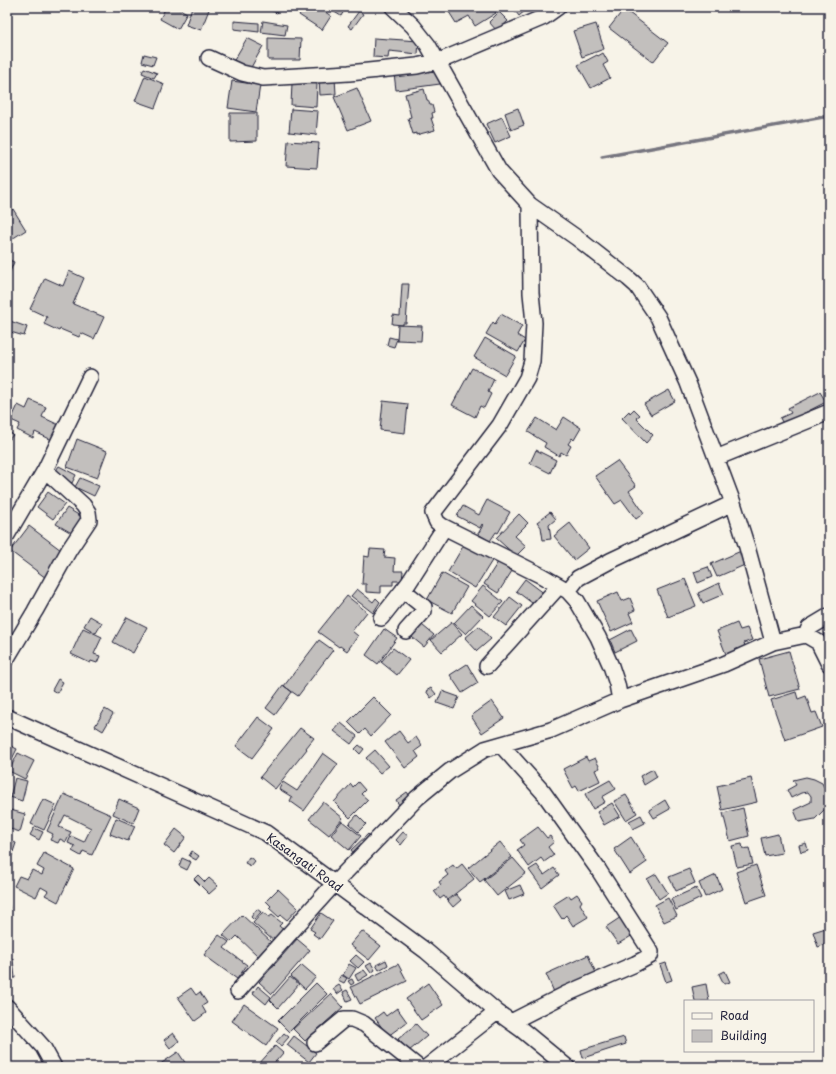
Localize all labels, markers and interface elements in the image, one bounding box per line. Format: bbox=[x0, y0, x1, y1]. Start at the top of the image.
street label: Kasangati Road bbox=[263, 828, 347, 896]
legend bbox=[684, 1000, 814, 1052]
text: Road bbox=[720, 1006, 749, 1024]
text: Building bbox=[720, 1026, 767, 1044]

